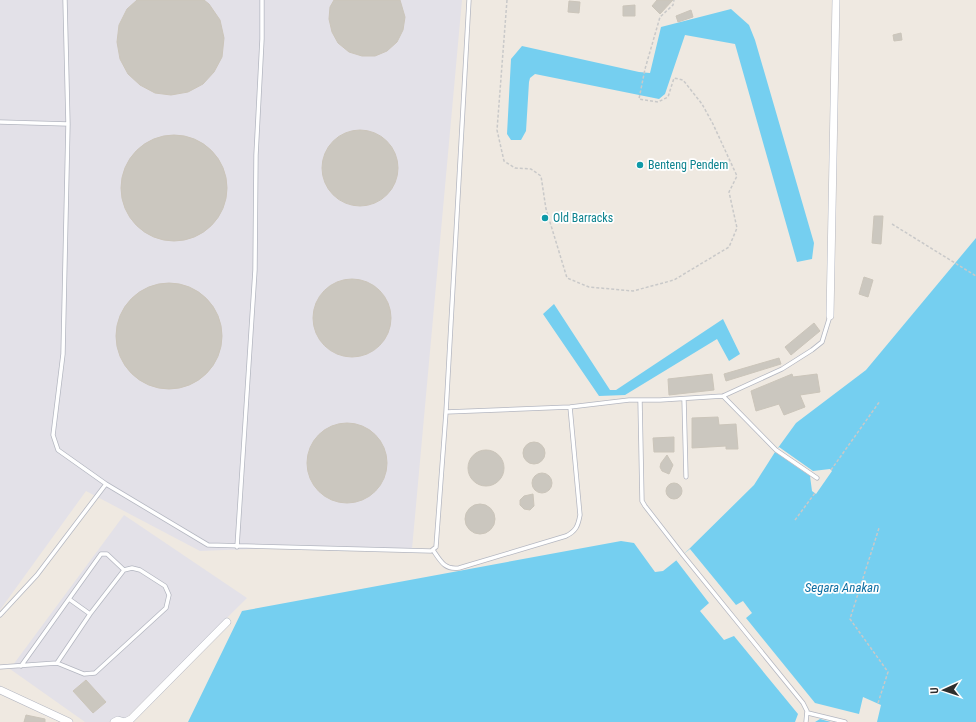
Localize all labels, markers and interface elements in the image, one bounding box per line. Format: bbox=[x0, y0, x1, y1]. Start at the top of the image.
place label: Benteng Pendem bbox=[648, 158, 728, 172]
marker: Benteng Pendem bbox=[635, 160, 645, 170]
place label: Old Barracks bbox=[553, 211, 613, 225]
marker: Old Barracks bbox=[540, 213, 550, 223]
water label: Segara Anakan bbox=[805, 580, 879, 595]
north arrow bbox=[924, 670, 964, 710]
text: U bbox=[928, 687, 941, 694]

